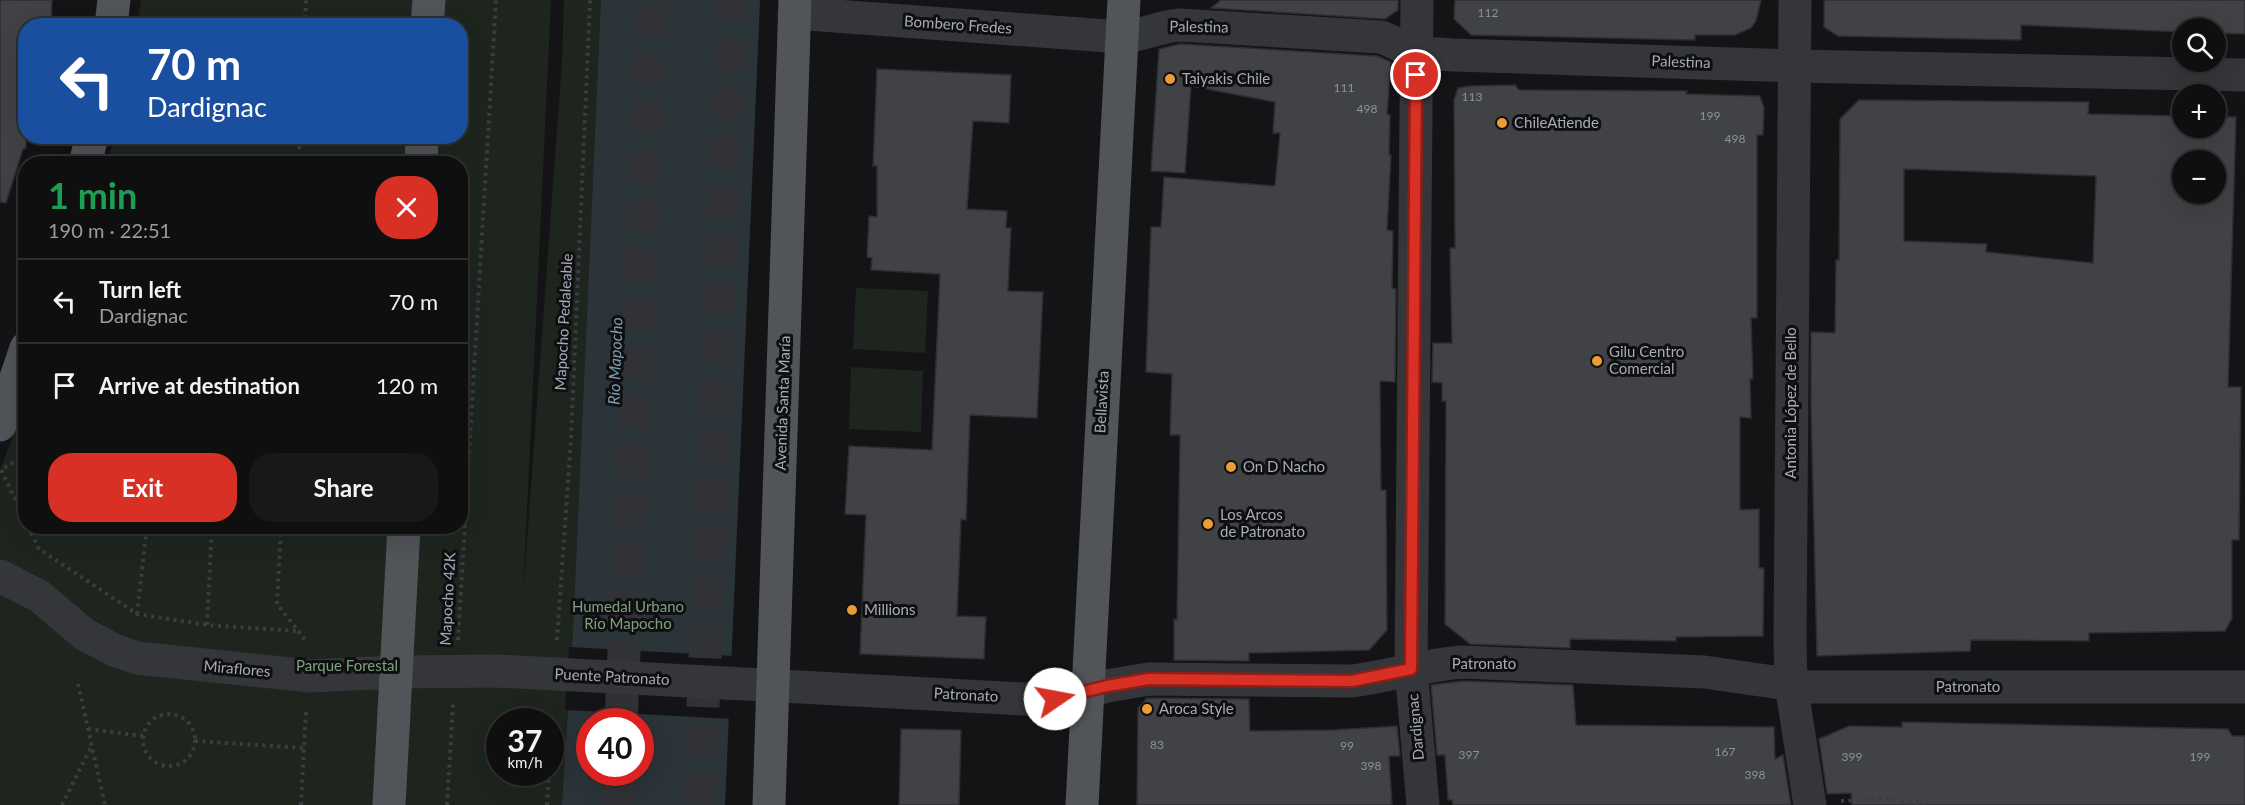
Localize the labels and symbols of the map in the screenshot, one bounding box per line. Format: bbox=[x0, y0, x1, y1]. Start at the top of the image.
house number: 112 bbox=[1478, 5, 1498, 20]
street label: Bombero Fredes bbox=[904, 11, 1013, 37]
street label: Palestina bbox=[1169, 16, 1229, 36]
pin bbox=[1390, 49, 1441, 100]
street label: Palestina bbox=[1651, 51, 1711, 71]
place label: Taiyakis Chile bbox=[1182, 69, 1270, 87]
marker: Taiyakis Chile bbox=[1163, 72, 1177, 86]
house number: 111 bbox=[1334, 80, 1354, 95]
house number: 113 bbox=[1462, 89, 1482, 104]
house number: 498 bbox=[1357, 101, 1377, 116]
house number: 199 bbox=[1700, 108, 1720, 123]
place label: ChileAtiende bbox=[1514, 113, 1599, 131]
marker: ChileAtiende bbox=[1495, 116, 1509, 130]
house number: 498 bbox=[1725, 131, 1745, 146]
street label: Mapocho Pedaleable bbox=[550, 253, 576, 391]
water label: Río Mapocho bbox=[603, 317, 626, 405]
street label: Antonia López de Bello bbox=[1781, 327, 1799, 479]
street label: Avenida Santa María bbox=[771, 335, 793, 471]
place label: Gilu Centro Comercial bbox=[1609, 342, 1684, 377]
marker: Gilu Centro Comercial bbox=[1590, 354, 1604, 368]
street label: Bellavista bbox=[1090, 370, 1112, 434]
place label: On D Nacho bbox=[1243, 457, 1325, 475]
marker: On D Nacho bbox=[1224, 460, 1238, 474]
place label: Los Arcos de Patronato bbox=[1220, 505, 1305, 540]
marker: Los Arcos de Patronato bbox=[1201, 517, 1215, 531]
street label: Mapocho 42K bbox=[436, 552, 458, 646]
park label: Humedal Urbano Río Mapocho bbox=[572, 597, 684, 632]
place label: Millions bbox=[864, 600, 915, 618]
marker: Millions bbox=[845, 603, 859, 617]
street label: Patronato bbox=[1452, 654, 1516, 672]
street label: Miraflores bbox=[203, 656, 271, 680]
park label: Parque Forestal bbox=[296, 656, 398, 674]
street label: Puente Patronato bbox=[554, 664, 670, 688]
position arrow bbox=[1023, 667, 1087, 731]
street label: Patronato bbox=[1936, 677, 2000, 695]
street label: Patronato bbox=[933, 683, 999, 705]
street label: Dardignac bbox=[1403, 693, 1427, 761]
place label: Aroca Style bbox=[1159, 699, 1234, 717]
marker: Aroca Style bbox=[1140, 702, 1154, 716]
speed limit sign: 40 bbox=[576, 708, 654, 786]
house number: 83 bbox=[1150, 737, 1164, 752]
house number: 99 bbox=[1340, 738, 1354, 753]
house number: 167 bbox=[1715, 744, 1735, 759]
house number: 397 bbox=[1459, 747, 1479, 762]
house number: 399 bbox=[1842, 749, 1862, 764]
house number: 199 bbox=[2190, 749, 2210, 764]
house number: 398 bbox=[1361, 758, 1381, 773]
house number: 398 bbox=[1745, 767, 1765, 782]

